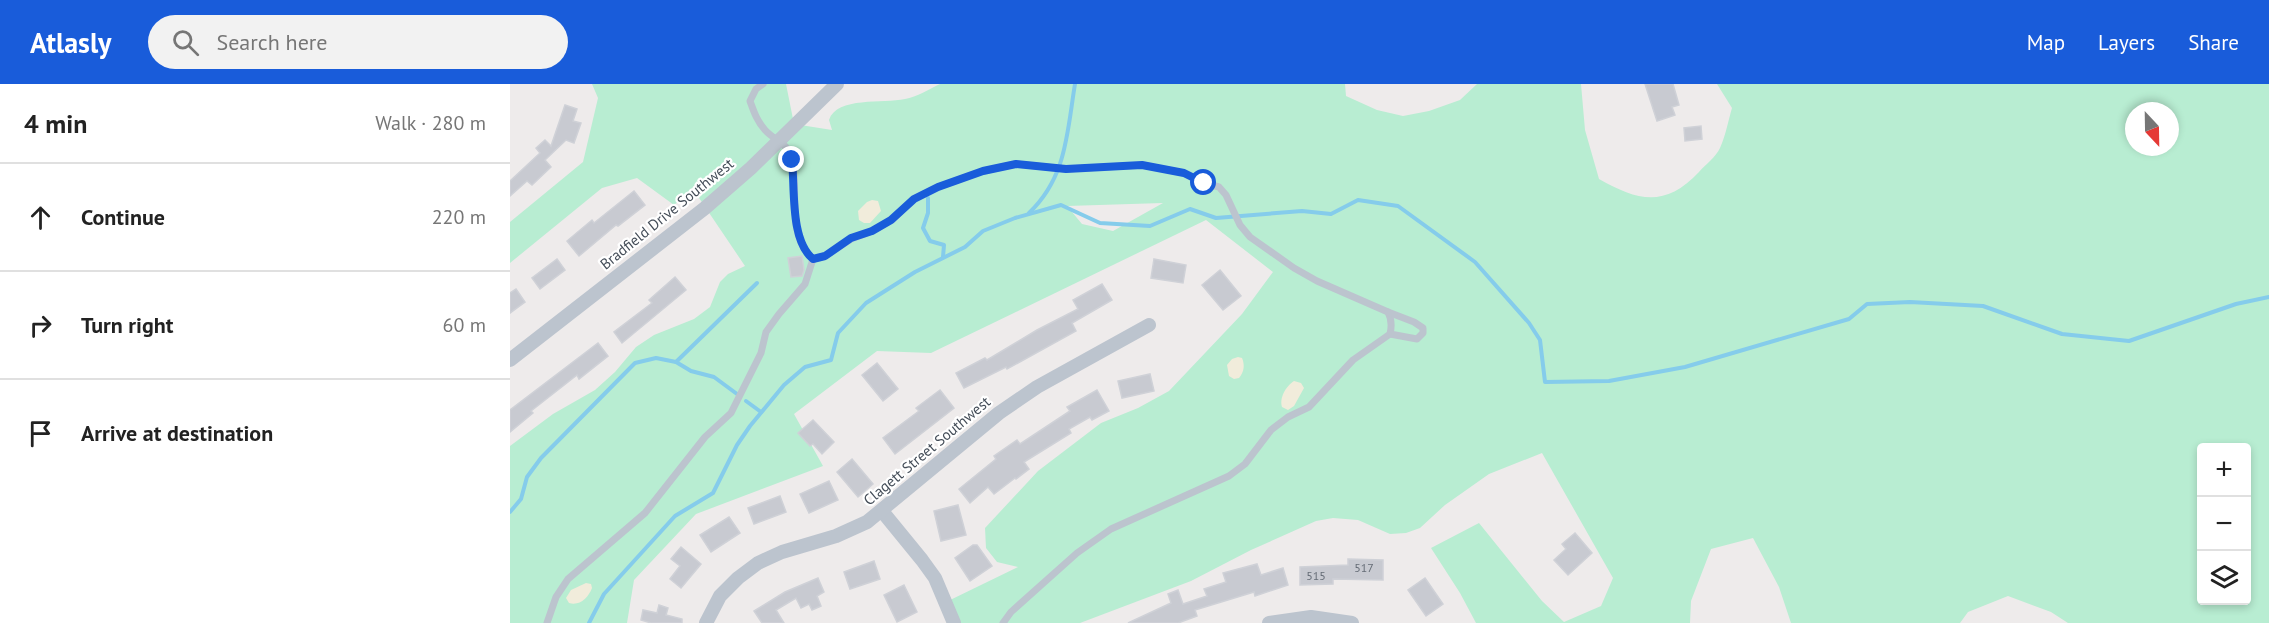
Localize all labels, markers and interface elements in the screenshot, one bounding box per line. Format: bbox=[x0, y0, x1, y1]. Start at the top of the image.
search box bbox=[148, 15, 568, 69]
text: Atlasly bbox=[30, 24, 112, 61]
icon: search bbox=[169, 26, 202, 59]
text: Search here bbox=[217, 28, 327, 56]
text: Map bbox=[2027, 29, 2065, 56]
text: Layers bbox=[2098, 29, 2155, 56]
text: Share bbox=[2188, 29, 2239, 56]
north arrow bbox=[2125, 102, 2179, 156]
text: 4 min bbox=[24, 107, 87, 140]
text: Walk · 280 m bbox=[375, 110, 486, 136]
route end bbox=[778, 146, 804, 172]
street label: Bradfield Drive Southwest bbox=[596, 154, 737, 273]
route start bbox=[1190, 169, 1216, 195]
icon: ahead bbox=[24, 201, 57, 234]
text: Continue bbox=[81, 203, 165, 231]
text: 220 m bbox=[432, 204, 486, 230]
icon: right bbox=[24, 309, 57, 342]
text: Turn right bbox=[81, 311, 173, 339]
text: 60 m bbox=[443, 312, 486, 338]
street label: Clagett Street Southwest bbox=[859, 392, 994, 509]
icon: arrive bbox=[24, 417, 57, 450]
text: Arrive at destination bbox=[81, 419, 273, 447]
map controls bbox=[2197, 443, 2251, 605]
button: + bbox=[2197, 443, 2251, 497]
button: − bbox=[2197, 497, 2251, 551]
button: layers bbox=[2197, 551, 2251, 605]
house number: 517 bbox=[1354, 560, 1374, 575]
house number: 515 bbox=[1306, 568, 1326, 583]

